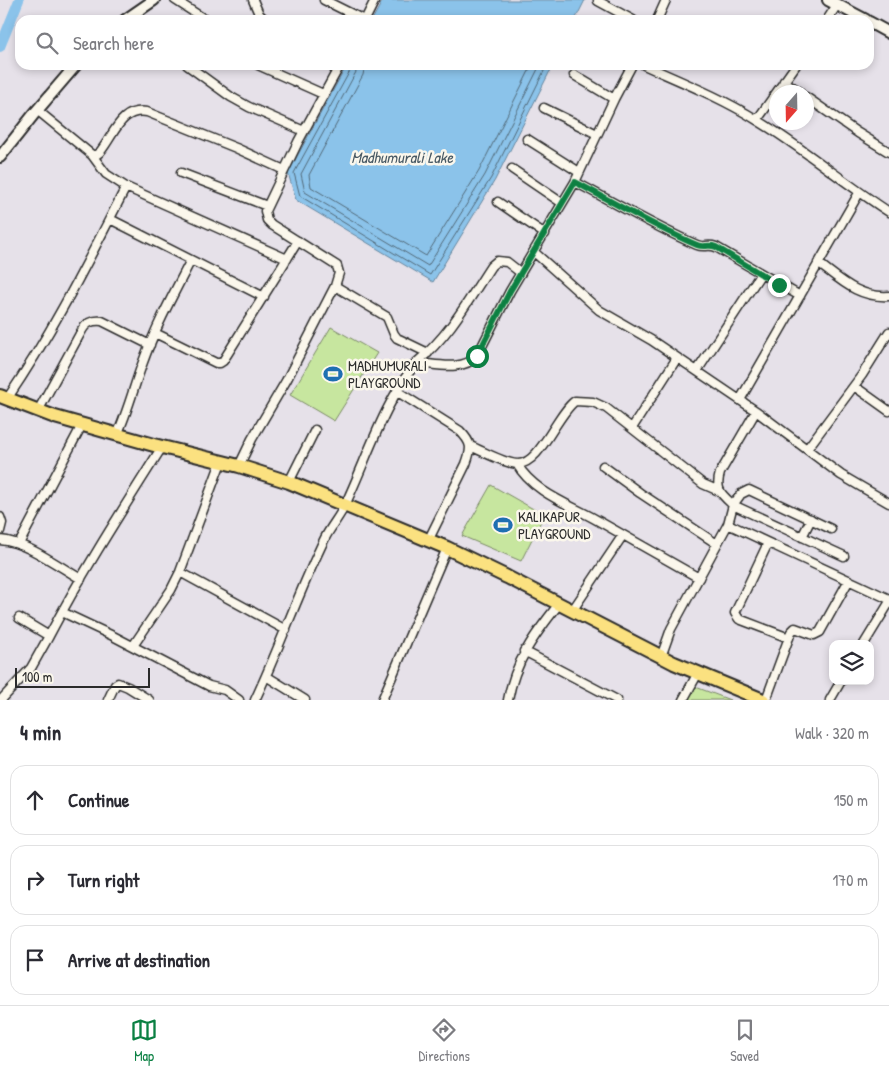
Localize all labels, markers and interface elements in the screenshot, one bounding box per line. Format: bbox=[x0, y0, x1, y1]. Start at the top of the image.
search box bbox=[15, 15, 874, 70]
icon: search bbox=[33, 29, 61, 57]
text: Search here bbox=[73, 30, 154, 56]
north arrow bbox=[769, 85, 814, 130]
water label: Madhumurali Lake bbox=[351, 146, 453, 168]
route end bbox=[768, 274, 791, 297]
route start bbox=[466, 345, 489, 368]
place label: MADHUMURALI PLAYGROUND bbox=[348, 355, 427, 393]
sports icon: MADHUMURALI PLAYGROUND bbox=[322, 363, 344, 385]
place label: KALIKAPUR PLAYGROUND bbox=[518, 506, 591, 544]
sports icon: KALIKAPUR PLAYGROUND bbox=[492, 514, 514, 536]
map controls bbox=[829, 640, 874, 685]
button: layers bbox=[829, 640, 874, 685]
scale bar bbox=[15, 665, 150, 688]
text: 100 m bbox=[22, 667, 52, 686]
text: 4 min bbox=[20, 718, 61, 747]
text: Walk · 320 m bbox=[795, 722, 869, 744]
icon: ahead bbox=[21, 786, 49, 814]
text: Continue bbox=[68, 787, 129, 813]
text: 150 m bbox=[834, 789, 868, 811]
icon: right bbox=[21, 866, 49, 894]
text: Turn right bbox=[68, 867, 139, 893]
text: 170 m bbox=[833, 869, 868, 891]
icon: arrive bbox=[21, 946, 49, 974]
text: Arrive at destination bbox=[68, 947, 210, 973]
tab: Map bbox=[130, 1016, 158, 1065]
tab: Directions bbox=[418, 1016, 470, 1065]
tab: Saved bbox=[730, 1016, 759, 1065]

